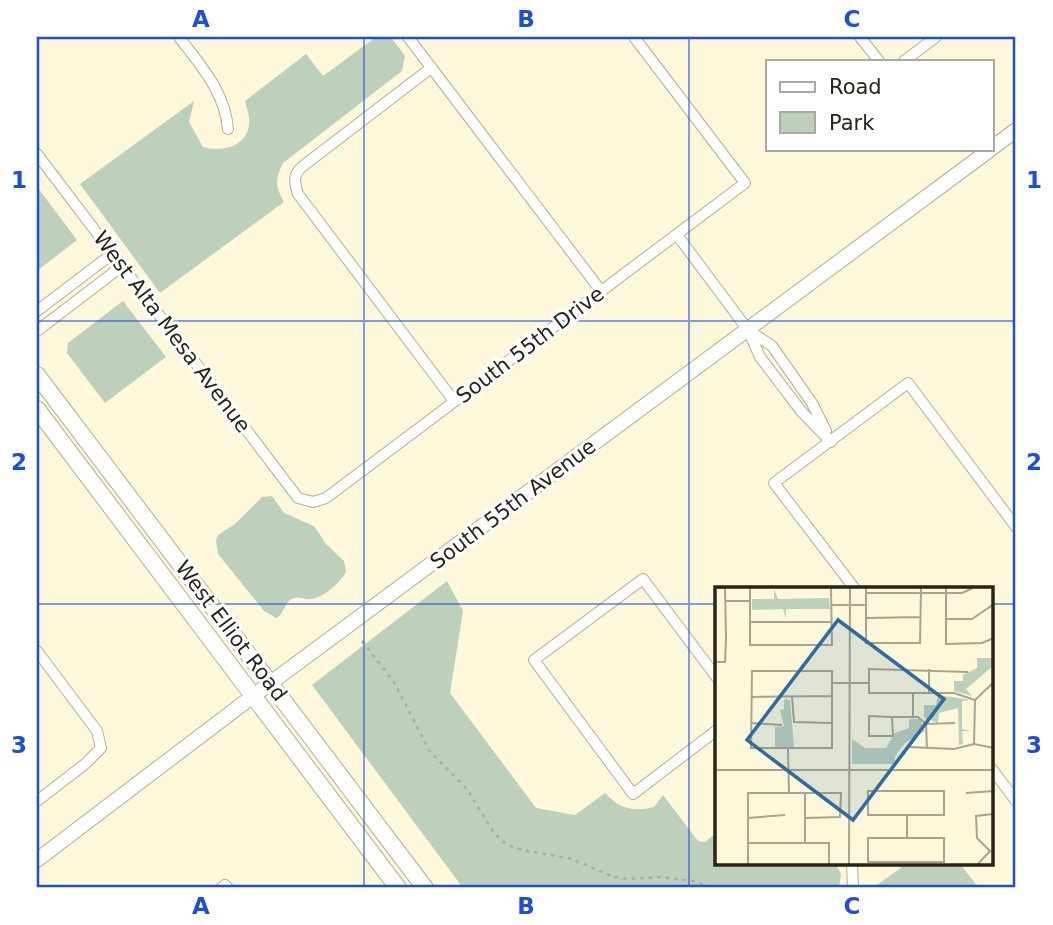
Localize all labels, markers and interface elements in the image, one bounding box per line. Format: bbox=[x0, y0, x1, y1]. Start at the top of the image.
text: A bbox=[192, 6, 210, 32]
text: B bbox=[517, 6, 535, 32]
text: C bbox=[844, 6, 860, 32]
legend bbox=[766, 60, 993, 150]
text: Road bbox=[829, 75, 882, 99]
text: Park bbox=[829, 111, 875, 135]
text: 1 bbox=[11, 167, 27, 193]
text: 1 bbox=[1026, 167, 1042, 193]
street label: West Alta Mesa Avenue bbox=[88, 227, 256, 437]
street label: South 55th Drive bbox=[451, 282, 609, 408]
street label: South 55th Avenue bbox=[426, 434, 600, 574]
text: 2 bbox=[11, 449, 27, 475]
text: 2 bbox=[1026, 449, 1042, 475]
street label: West Elliot Road bbox=[170, 556, 292, 706]
inset map bbox=[715, 587, 993, 866]
text: 3 bbox=[11, 732, 27, 758]
text: 3 bbox=[1026, 732, 1042, 758]
text: A bbox=[192, 893, 210, 919]
text: B bbox=[517, 893, 535, 919]
text: C bbox=[844, 893, 860, 919]

